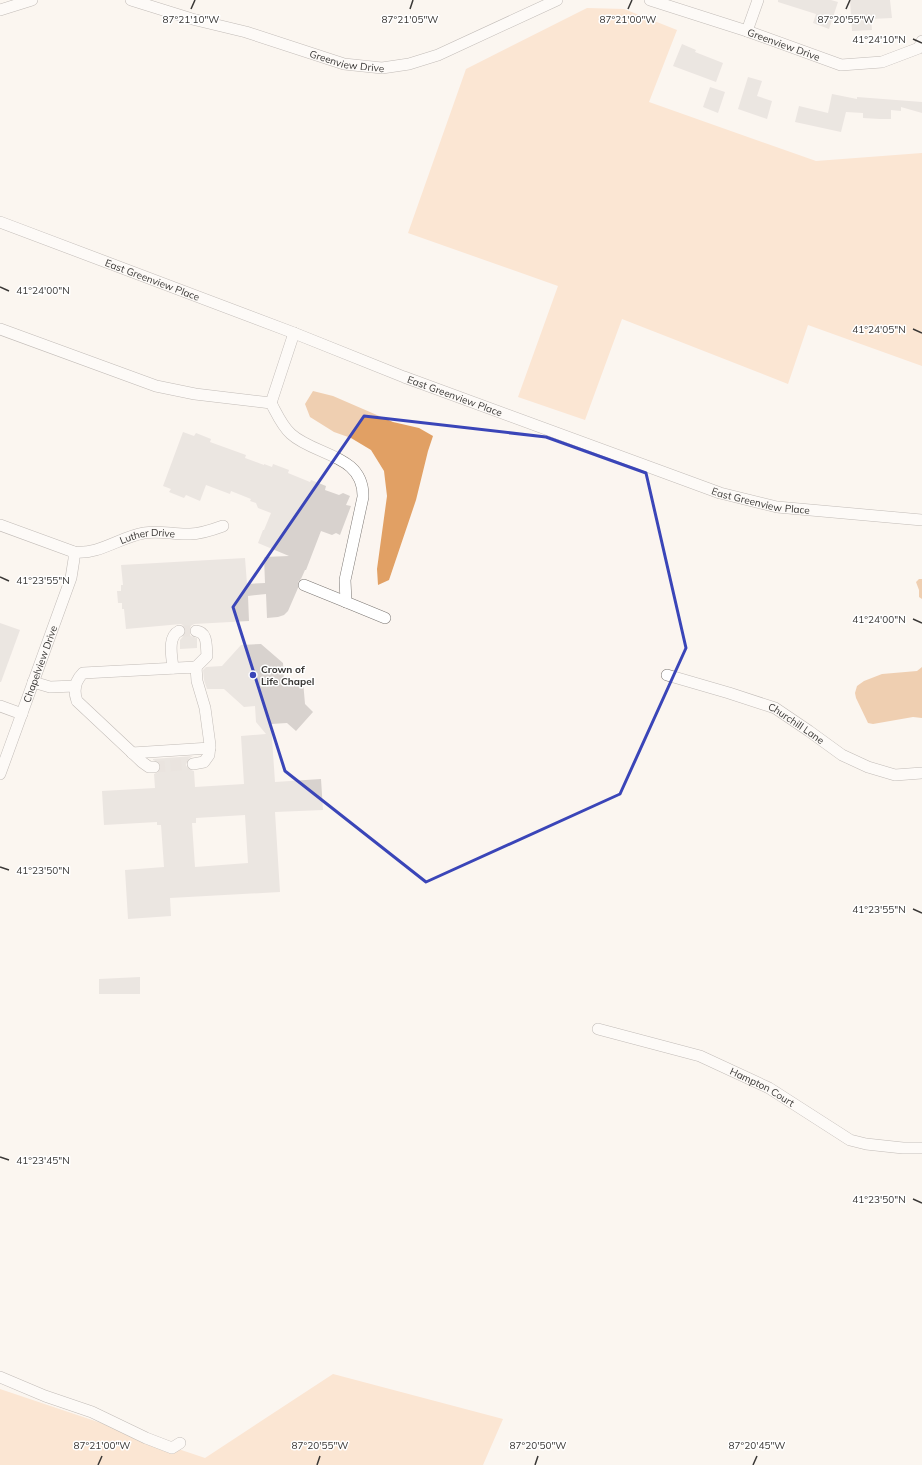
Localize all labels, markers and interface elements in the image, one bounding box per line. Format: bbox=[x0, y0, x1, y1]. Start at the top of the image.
text: 87°21'10"W bbox=[163, 13, 219, 26]
text: 87°21'05"W bbox=[382, 13, 438, 26]
text: 87°21'00"W bbox=[600, 13, 656, 26]
text: 87°20'55"W bbox=[818, 13, 874, 26]
street label: Greenview Drive bbox=[746, 25, 822, 63]
text: 41°24'10"N bbox=[852, 33, 906, 46]
street label: Greenview Drive bbox=[308, 47, 385, 75]
street label: East Greenview Place bbox=[103, 256, 202, 303]
text: 41°24'00"N bbox=[16, 284, 70, 297]
text: 41°24'05"N bbox=[852, 323, 906, 336]
street label: East Greenview Place bbox=[406, 372, 504, 419]
street label: East Greenview Place bbox=[710, 484, 810, 516]
street label: Luther Drive bbox=[118, 526, 176, 547]
text: 41°23'55"N bbox=[16, 574, 70, 587]
text: 41°24'00"N bbox=[852, 613, 906, 626]
street label: Chapelview Drive bbox=[20, 624, 60, 704]
place label: Crown of Life Chapel bbox=[261, 663, 314, 688]
marker: Crown of Life Chapel bbox=[248, 670, 258, 680]
street label: Churchill Lane bbox=[767, 700, 827, 747]
text: 41°23'50"N bbox=[16, 864, 70, 877]
text: 41°23'55"N bbox=[852, 903, 906, 916]
street label: Hampton Court bbox=[728, 1064, 797, 1109]
text: 41°23'45"N bbox=[16, 1154, 70, 1167]
text: 41°23'50"N bbox=[852, 1193, 906, 1206]
text: 87°21'00"W bbox=[74, 1439, 130, 1452]
text: 87°20'55"W bbox=[292, 1439, 348, 1452]
text: 87°20'50"W bbox=[510, 1439, 566, 1452]
text: 87°20'45"W bbox=[729, 1439, 785, 1452]

